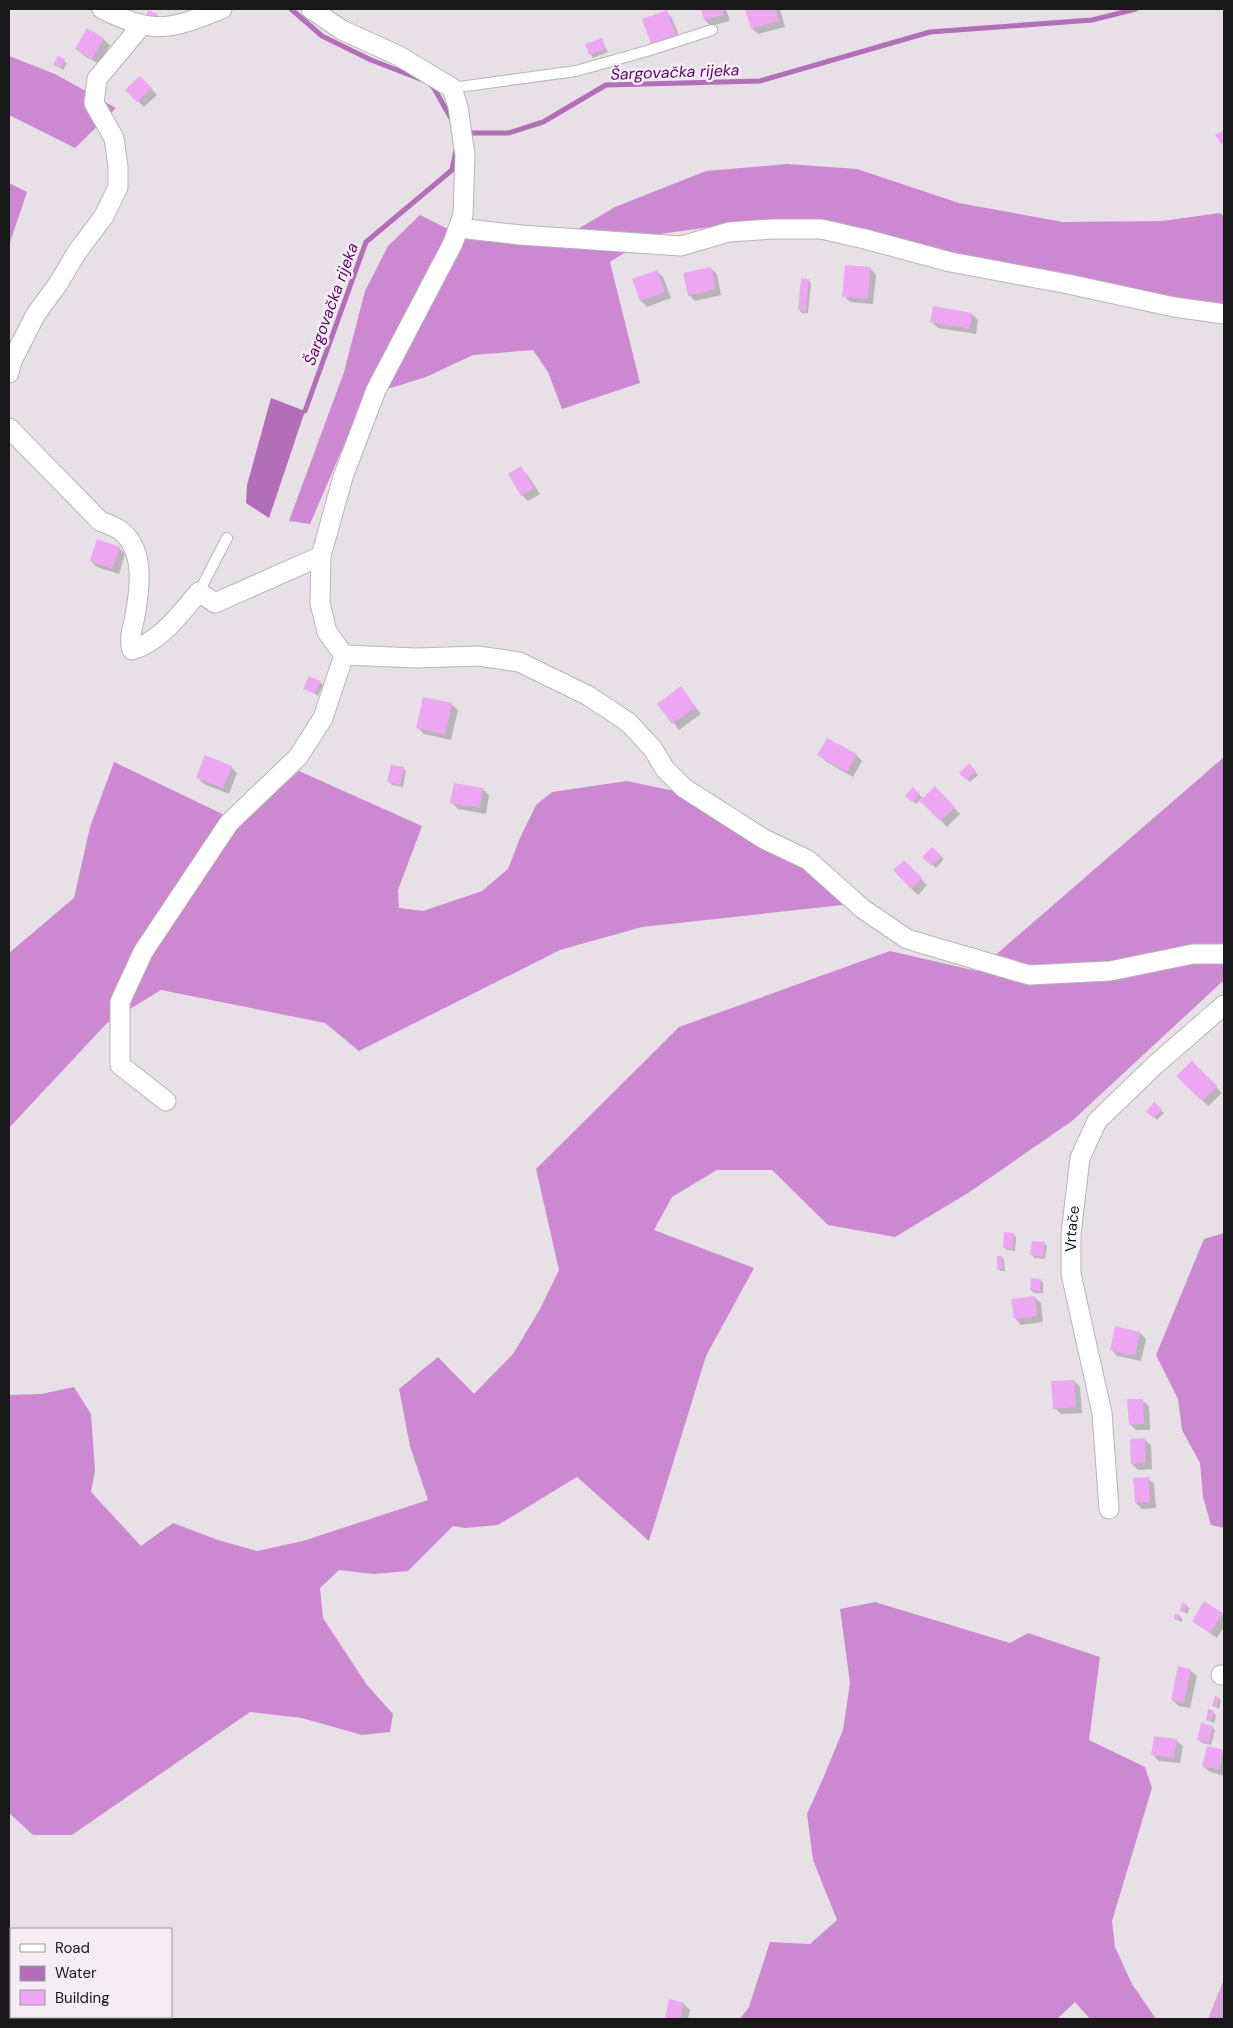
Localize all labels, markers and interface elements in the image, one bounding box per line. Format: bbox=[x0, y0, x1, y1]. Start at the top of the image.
water label: Šargovačka rijeka bbox=[610, 59, 740, 85]
water label: Šargovačka rijeka bbox=[299, 240, 363, 368]
street label: Vrtače bbox=[1061, 1205, 1084, 1252]
legend bbox=[10, 1928, 172, 2018]
text: Road bbox=[55, 1938, 90, 1958]
text: Water bbox=[55, 1963, 97, 1983]
text: Building bbox=[55, 1988, 110, 2008]

